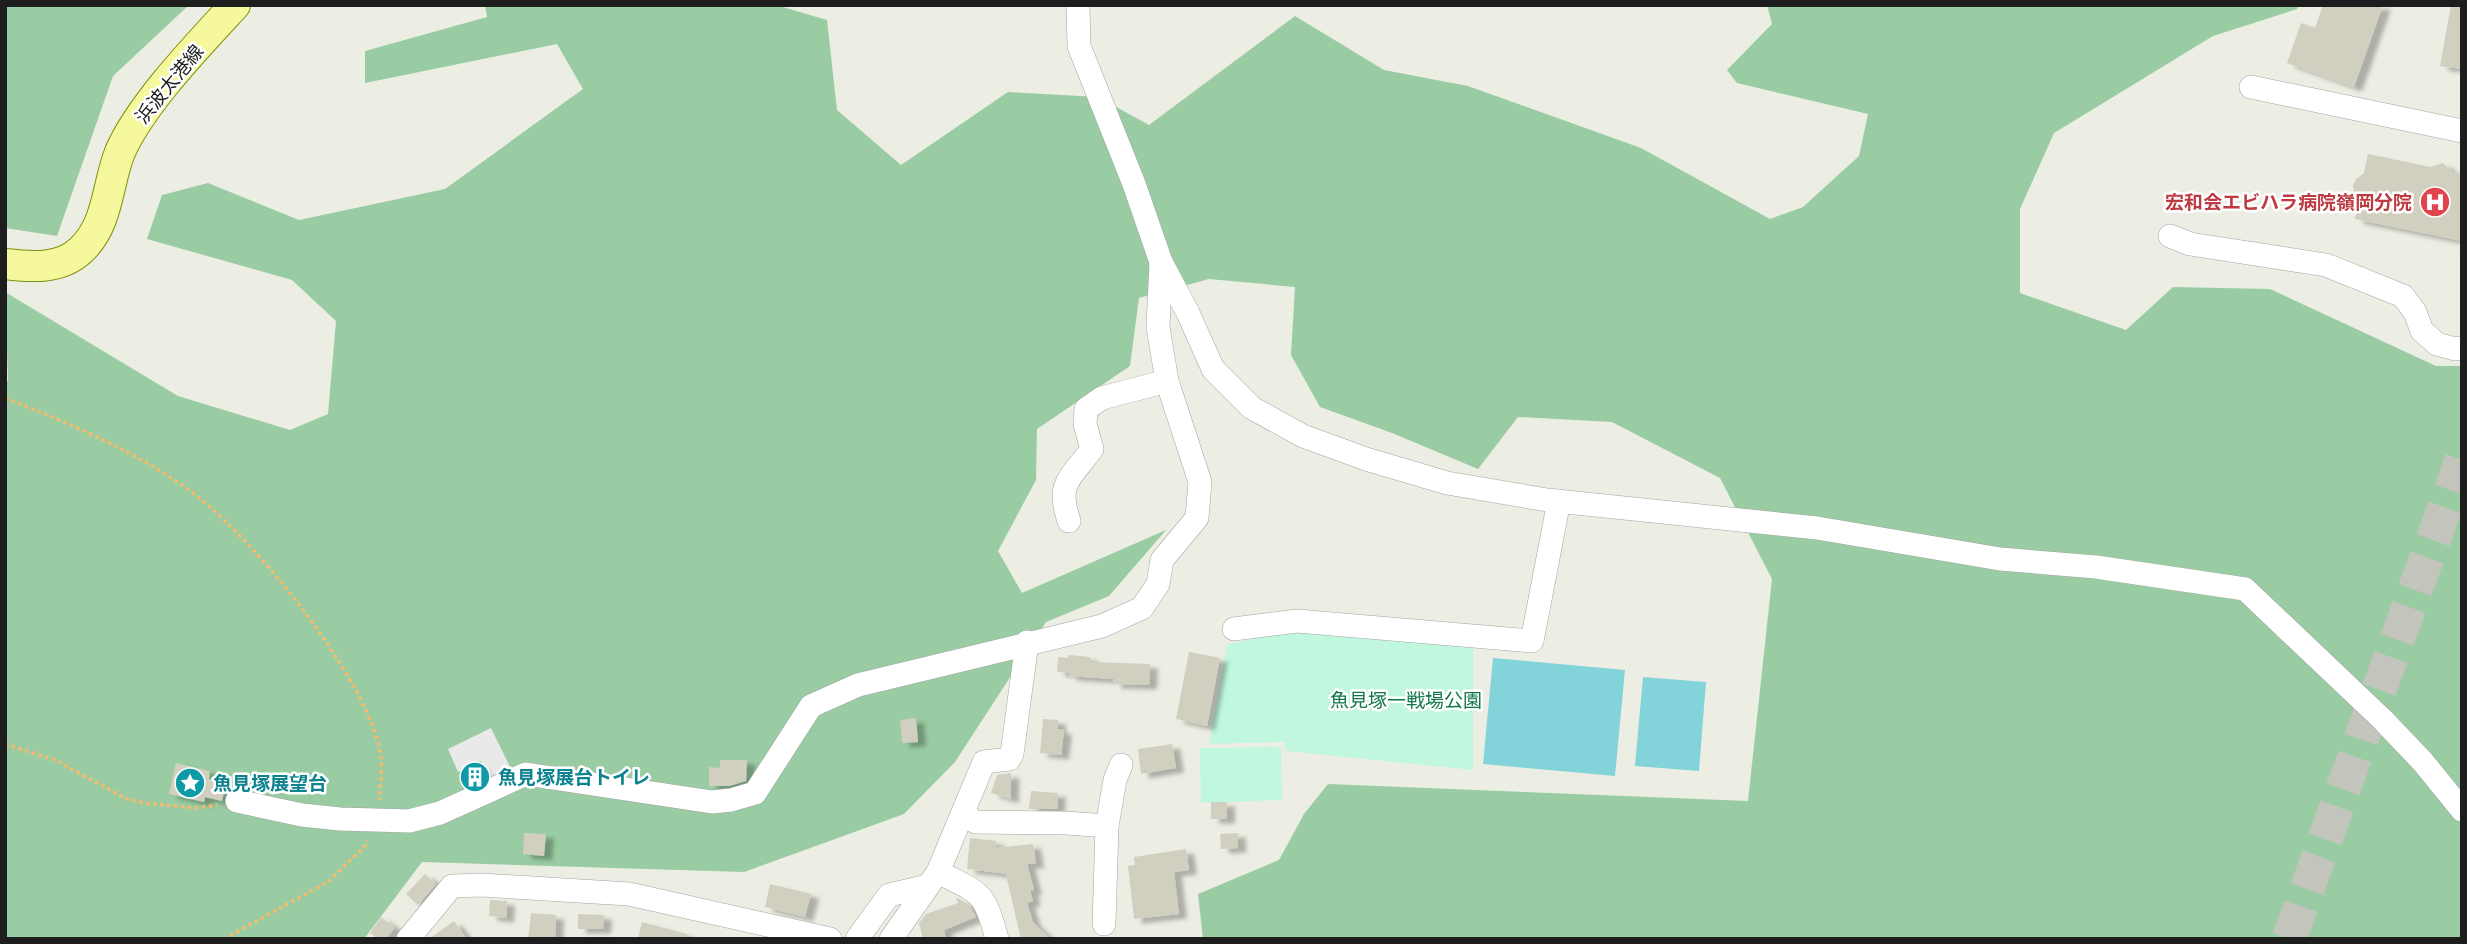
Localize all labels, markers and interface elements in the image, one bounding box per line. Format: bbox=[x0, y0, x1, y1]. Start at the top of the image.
street label: 浜波太港線 bbox=[130, 40, 208, 128]
hospital icon: 宏和会エビハラ病院嶺岡分院 bbox=[2418, 185, 2452, 219]
place label: 宏和会エビハラ病院嶺岡分院 bbox=[2165, 190, 2412, 214]
park label: 魚見塚一戦場公園 bbox=[1330, 688, 1482, 712]
building icon: 魚見塚展台トイレ bbox=[458, 760, 492, 794]
place label: 魚見塚展台トイレ bbox=[498, 765, 650, 789]
place icon: 魚見塚展望台 bbox=[173, 766, 207, 800]
place label: 魚見塚展望台 bbox=[213, 771, 327, 795]

